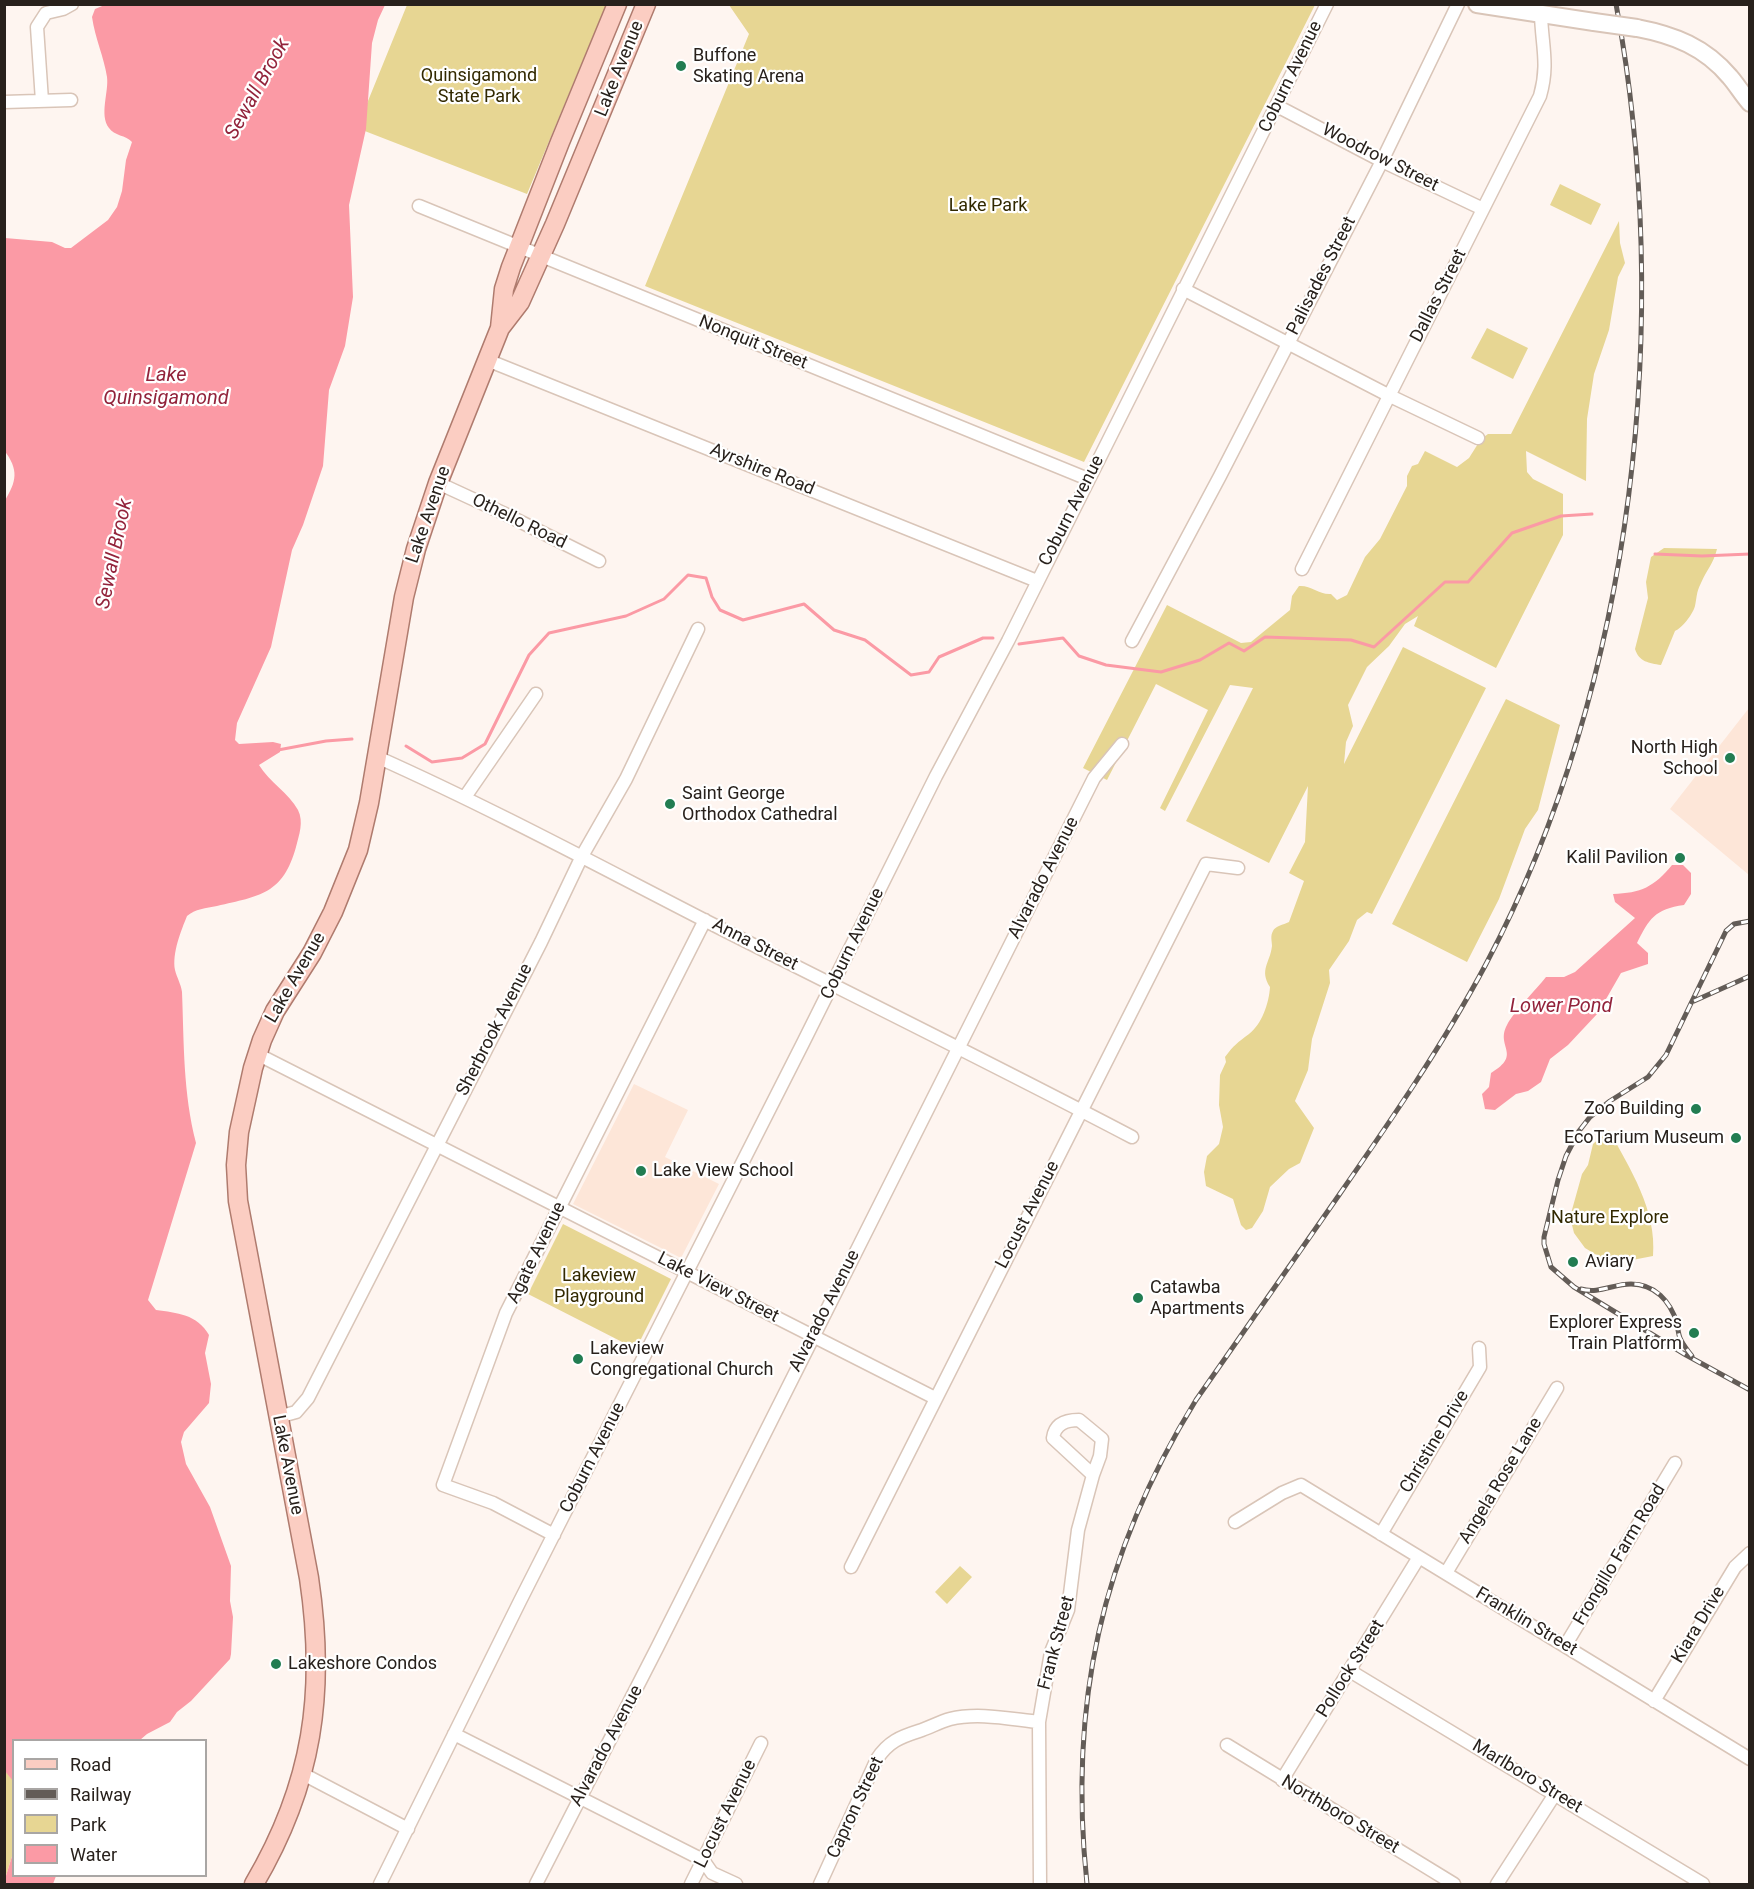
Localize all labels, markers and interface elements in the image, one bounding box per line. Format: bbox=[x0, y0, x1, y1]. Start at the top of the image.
street label: Lake Avenue bbox=[591, 18, 649, 120]
street label: Coburn Avenue bbox=[1255, 18, 1327, 136]
water label: Sewall Brook bbox=[220, 34, 296, 144]
place label: Buffone Skating Arena bbox=[693, 45, 804, 88]
marker: Buffone Skating Arena bbox=[674, 59, 688, 73]
park label: Quinsigamond State Park bbox=[421, 65, 537, 107]
street label: Woodrow Street bbox=[1318, 119, 1442, 197]
park label: Lake Park bbox=[949, 195, 1027, 217]
street label: Palisades Street bbox=[1283, 213, 1361, 339]
street label: Dallas Street bbox=[1406, 246, 1472, 346]
street label: Nonquit Street bbox=[695, 311, 811, 375]
water label: Lake Quinsigamond bbox=[103, 364, 229, 411]
street label: Ayrshire Road bbox=[707, 439, 817, 501]
street label: Coburn Avenue bbox=[1035, 452, 1109, 570]
street label: Lake Avenue bbox=[402, 464, 456, 566]
street label: Othello Road bbox=[468, 490, 570, 554]
water label: Sewall Brook bbox=[92, 497, 138, 611]
place label: North High School bbox=[1631, 737, 1718, 780]
marker: North High School bbox=[1723, 751, 1737, 765]
place label: Saint George Orthodox Cathedral bbox=[682, 783, 838, 826]
marker: Saint George Orthodox Cathedral bbox=[663, 797, 677, 811]
street label: Alvarado Avenue bbox=[1004, 813, 1084, 943]
place label: Kalil Pavilion bbox=[1566, 847, 1668, 869]
marker: Kalil Pavilion bbox=[1673, 851, 1687, 865]
street label: Coburn Avenue bbox=[817, 885, 889, 1003]
street label: Anna Street bbox=[709, 914, 801, 976]
street label: Lake Avenue bbox=[261, 929, 331, 1027]
street label: Sherbrook Avenue bbox=[452, 960, 538, 1100]
water label: Lower Pond bbox=[1510, 995, 1612, 1019]
place label: Zoo Building bbox=[1584, 1098, 1684, 1120]
marker: Zoo Building bbox=[1689, 1102, 1703, 1116]
place label: EcoTarium Museum bbox=[1564, 1127, 1724, 1149]
marker: EcoTarium Museum bbox=[1729, 1131, 1743, 1145]
street label: Locust Avenue bbox=[992, 1158, 1064, 1272]
place label: Lake View School bbox=[653, 1160, 794, 1182]
marker: Lake View School bbox=[634, 1164, 648, 1178]
street label: Agate Avenue bbox=[503, 1199, 571, 1307]
park label: Nature Explore bbox=[1551, 1207, 1669, 1229]
street label: Alvarado Avenue bbox=[785, 1246, 865, 1376]
street label: Lake View Street bbox=[654, 1248, 782, 1328]
place label: Aviary bbox=[1585, 1251, 1634, 1273]
marker: Aviary bbox=[1566, 1255, 1580, 1269]
park label: Lakeview Playground bbox=[554, 1265, 644, 1308]
place label: Catawba Apartments bbox=[1150, 1277, 1245, 1320]
marker: Catawba Apartments bbox=[1131, 1291, 1145, 1305]
place label: Explorer Express Train Platform bbox=[1549, 1312, 1682, 1354]
marker: Explorer Express Train Platform bbox=[1687, 1326, 1701, 1340]
place label: Lakeview Congregational Church bbox=[590, 1338, 773, 1380]
marker: Lakeview Congregational Church bbox=[571, 1352, 585, 1366]
street label: Christine Drive bbox=[1396, 1387, 1474, 1497]
street label: Coburn Avenue bbox=[556, 1399, 630, 1517]
street label: Lake Avenue bbox=[267, 1413, 307, 1517]
street label: Angela Rose Lane bbox=[1455, 1414, 1547, 1548]
street label: Frongillo Farm Road bbox=[1569, 1480, 1671, 1630]
street label: Franklin Street bbox=[1471, 1583, 1581, 1661]
street label: Kiara Drive bbox=[1668, 1583, 1730, 1667]
street label: Frank Street bbox=[1034, 1594, 1080, 1692]
street label: Pollock Street bbox=[1312, 1616, 1390, 1722]
place label: Lakeshore Condos bbox=[288, 1653, 437, 1675]
marker: Lakeshore Condos bbox=[269, 1657, 283, 1671]
street label: Alvarado Avenue bbox=[566, 1682, 648, 1810]
street label: Marlboro Street bbox=[1468, 1736, 1586, 1818]
legend bbox=[12, 1739, 207, 1877]
text: Road bbox=[70, 1754, 111, 1775]
street label: Capron Street bbox=[823, 1754, 889, 1862]
street label: Locust Avenue bbox=[690, 1756, 762, 1872]
street label: Northboro Street bbox=[1277, 1771, 1403, 1859]
text: Railway bbox=[70, 1784, 131, 1805]
text: Park bbox=[70, 1814, 106, 1835]
text: Water bbox=[70, 1844, 117, 1865]

